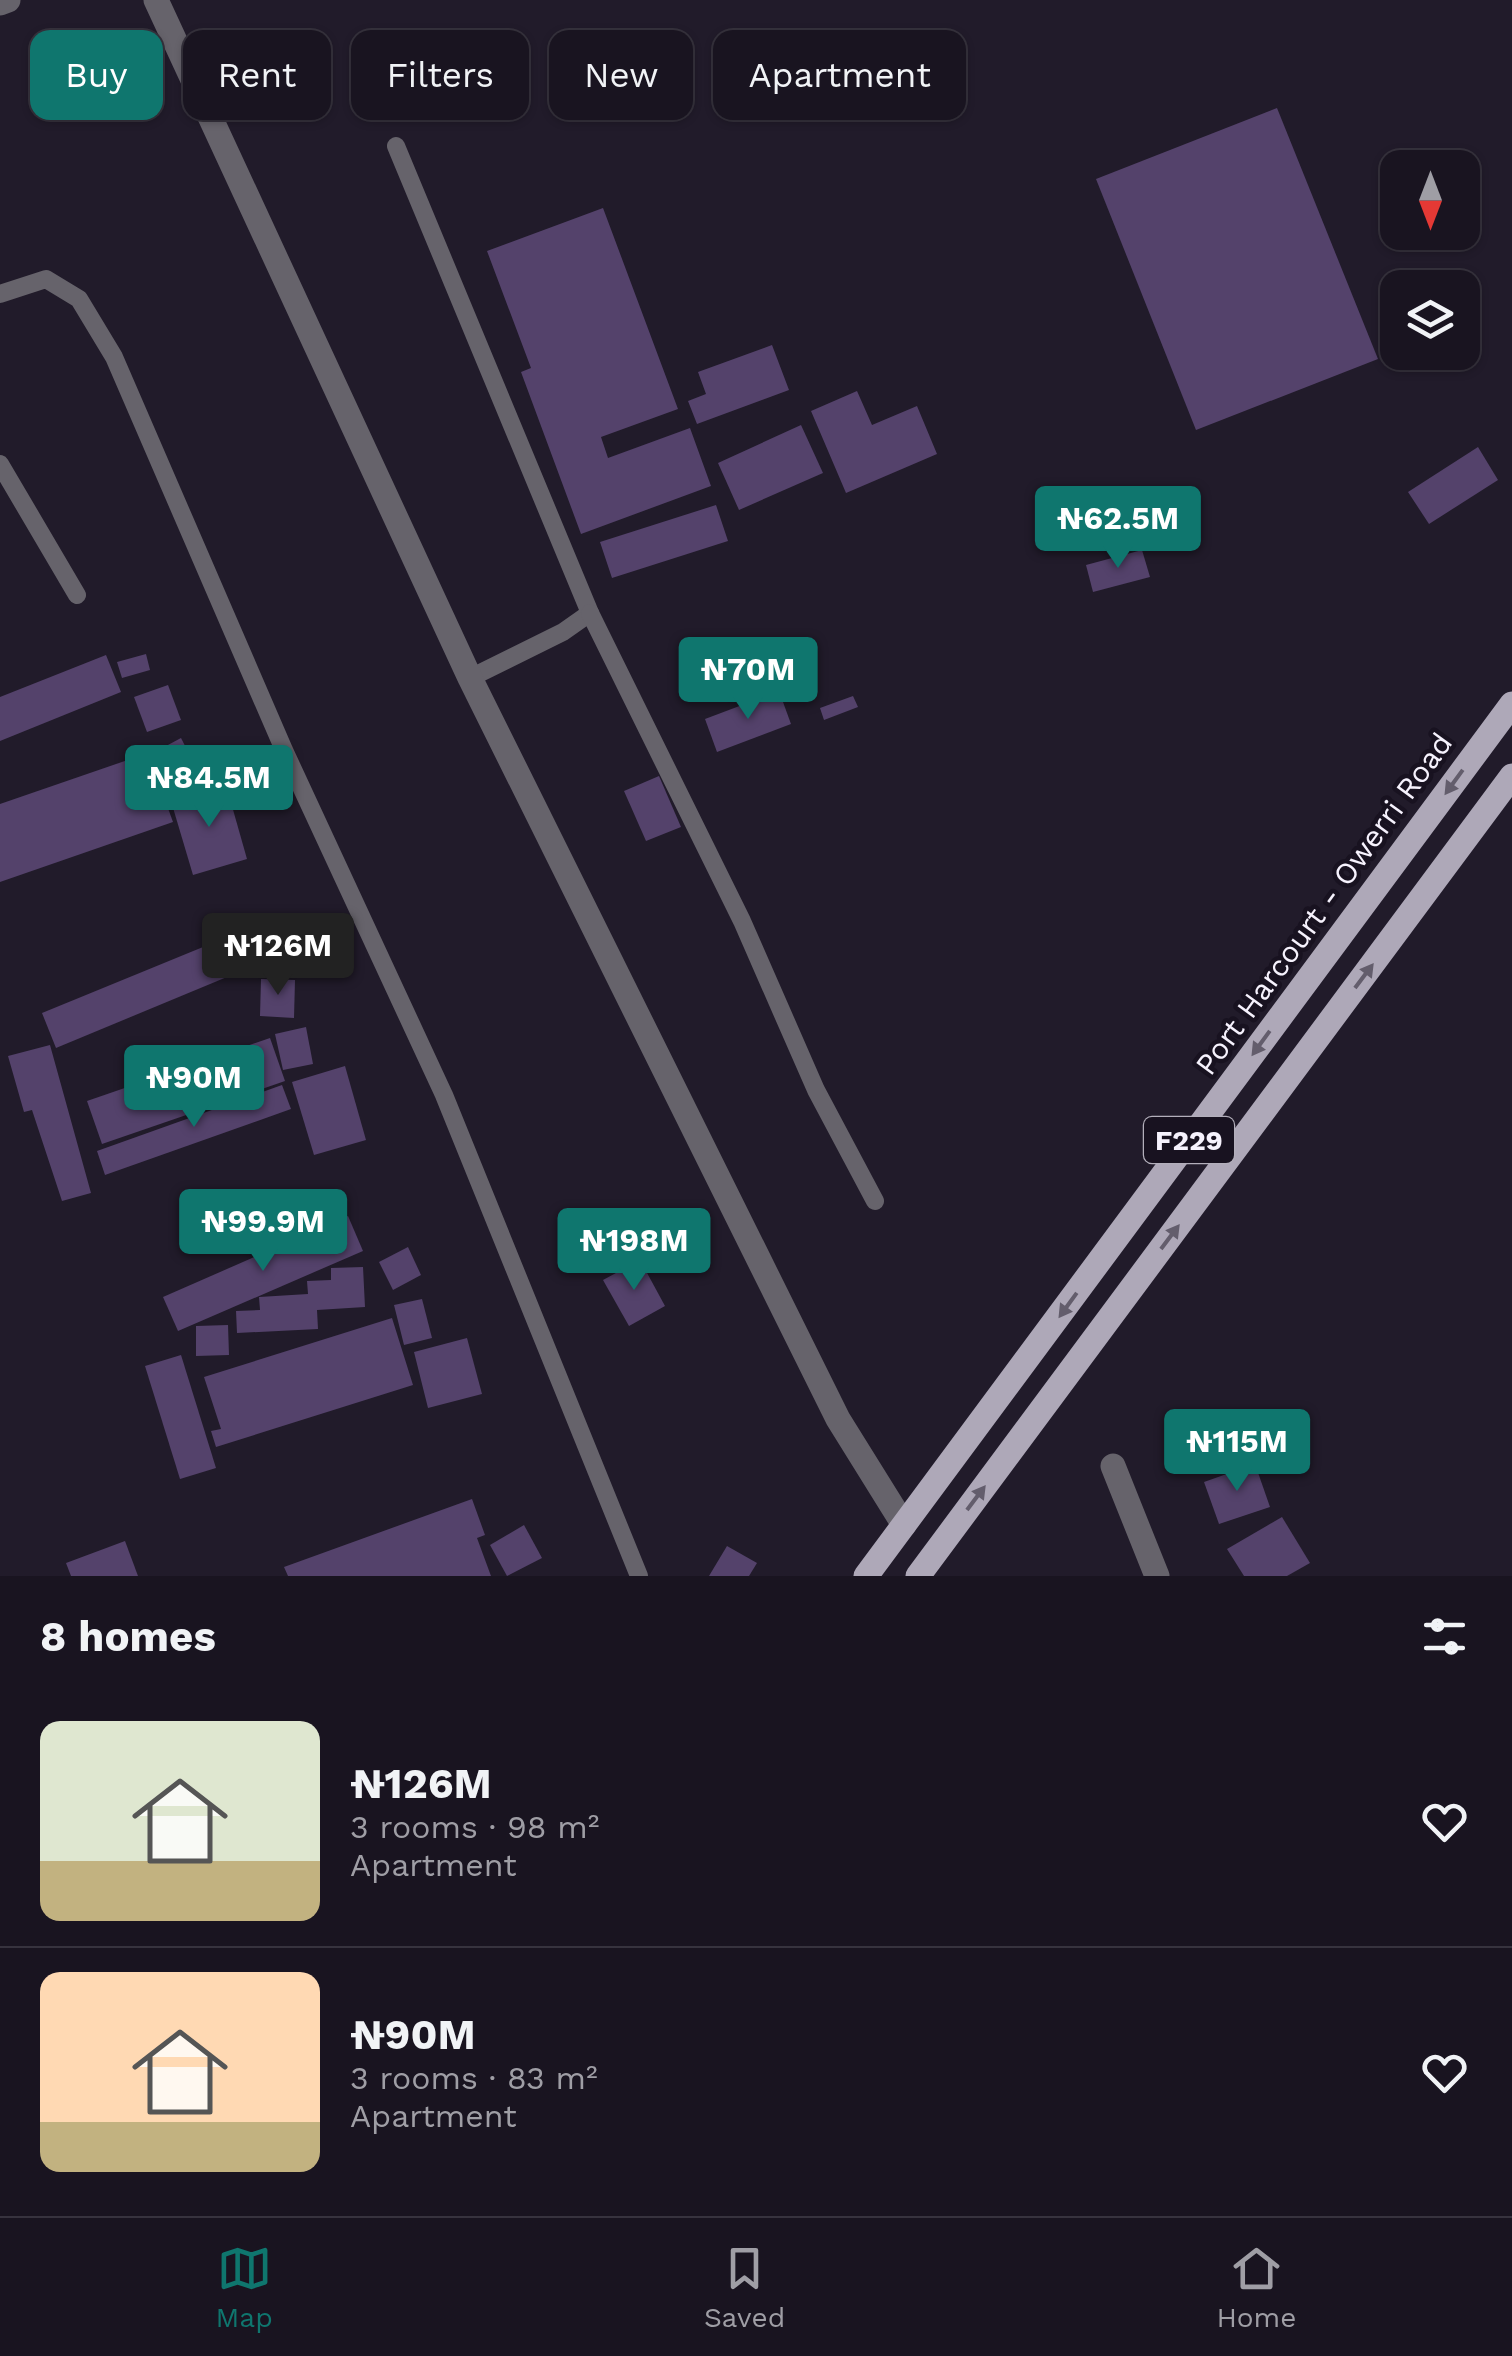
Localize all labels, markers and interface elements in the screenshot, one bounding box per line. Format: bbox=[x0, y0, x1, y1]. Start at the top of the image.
chip: Buy bbox=[30, 30, 163, 120]
chip: Rent bbox=[183, 30, 331, 120]
chip: Filters bbox=[351, 30, 529, 120]
chip: New bbox=[549, 30, 693, 120]
chip: Apartment bbox=[713, 30, 966, 120]
north arrow bbox=[1380, 150, 1480, 250]
map controls bbox=[1380, 150, 1480, 370]
button: layers bbox=[1380, 270, 1480, 370]
pin: ₦62.5M bbox=[1037, 486, 1199, 571]
text: ₦62.5M bbox=[1057, 499, 1179, 537]
pin: ₦70M bbox=[689, 637, 807, 722]
text: ₦70M bbox=[701, 650, 795, 688]
street label: Port Harcourt - Owerri Road bbox=[1188, 726, 1459, 1081]
pin: ₦84.5M bbox=[128, 745, 290, 830]
text: ₦84.5M bbox=[147, 758, 271, 796]
one-way arrow bbox=[1445, 769, 1464, 795]
pin: ₦126M bbox=[208, 913, 348, 998]
text: ₦126M bbox=[224, 926, 332, 964]
one-way arrow bbox=[1354, 963, 1374, 989]
one-way arrow bbox=[1251, 1030, 1271, 1056]
pin: ₦90M bbox=[135, 1045, 253, 1130]
text: ₦90M bbox=[146, 1058, 242, 1096]
road number: F229 bbox=[1144, 1117, 1234, 1163]
pin: ₦99.9M bbox=[182, 1189, 344, 1274]
text: ₦99.9M bbox=[201, 1202, 325, 1240]
pin: ₦198M bbox=[564, 1208, 704, 1293]
text: ₦198M bbox=[579, 1221, 689, 1259]
one-way arrow bbox=[1160, 1224, 1180, 1250]
one-way arrow bbox=[1058, 1292, 1078, 1318]
pin: ₦115M bbox=[1167, 1409, 1307, 1494]
text: ₦115M bbox=[1186, 1422, 1288, 1460]
one-way arrow bbox=[966, 1485, 986, 1511]
icon: filters bbox=[1417, 1609, 1472, 1664]
text: 8 homes bbox=[40, 1612, 216, 1661]
text: ₦126M bbox=[350, 1759, 492, 1808]
icon: home bbox=[120, 1761, 240, 1881]
icon: heart bbox=[1417, 1794, 1472, 1849]
text: 3 rooms · 98 m² bbox=[350, 1808, 599, 1846]
text: Apartment bbox=[350, 1846, 517, 1884]
text: ₦90M bbox=[350, 2010, 476, 2059]
icon: home bbox=[120, 2012, 240, 2132]
icon: heart bbox=[1417, 2045, 1472, 2100]
text: 3 rooms · 83 m² bbox=[350, 2059, 598, 2097]
text: Apartment bbox=[350, 2097, 517, 2135]
tab: Map bbox=[216, 2241, 273, 2334]
tab: Saved bbox=[704, 2241, 785, 2334]
tab: Home bbox=[1216, 2241, 1296, 2334]

